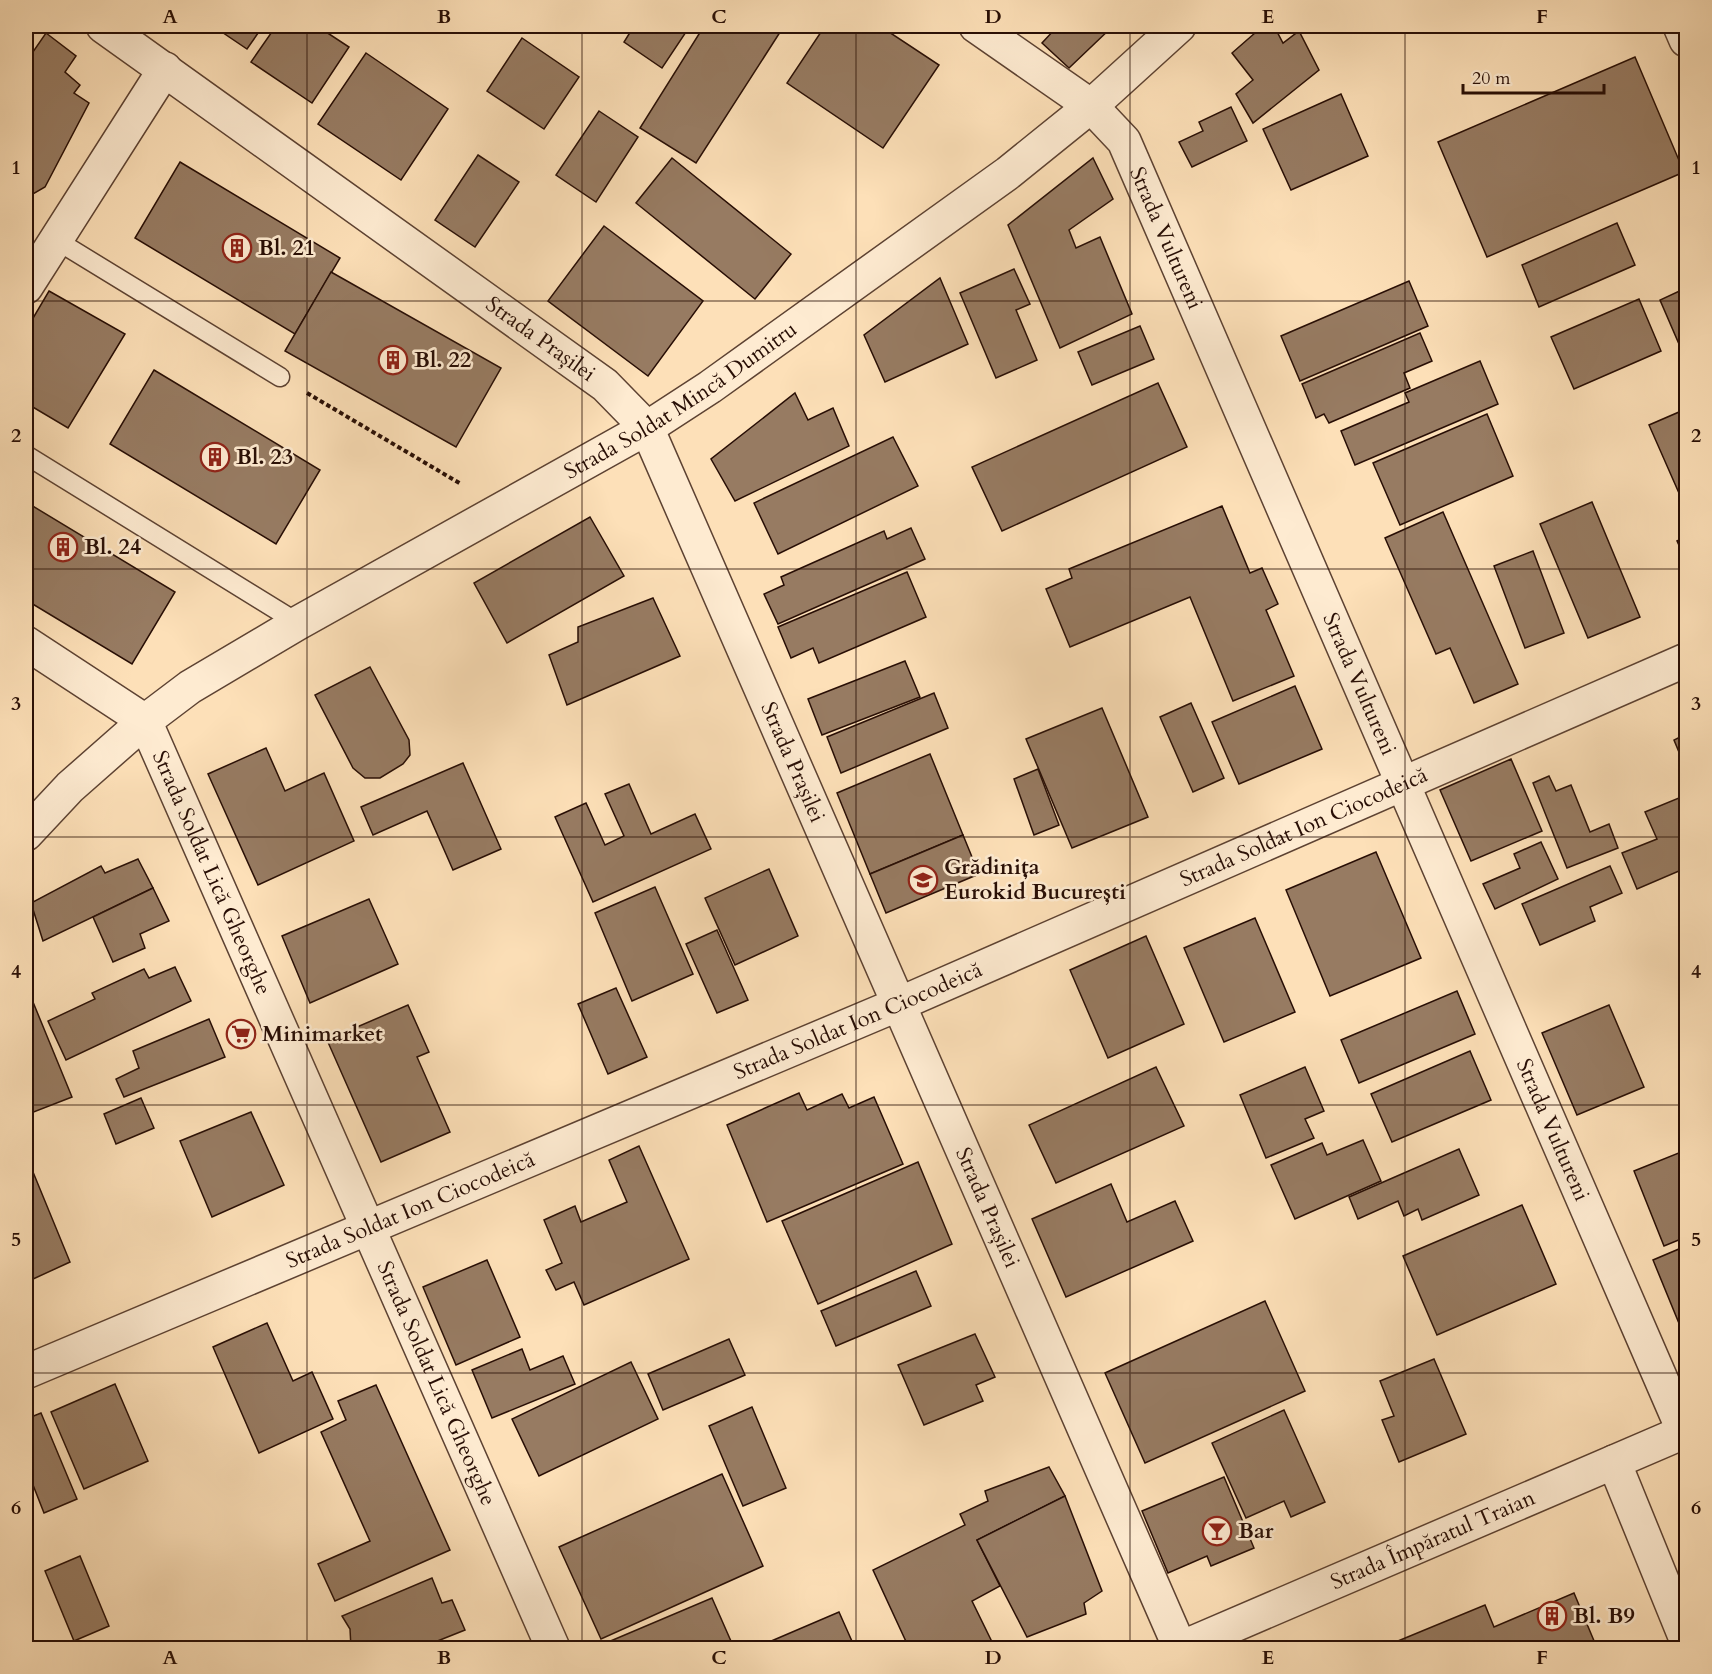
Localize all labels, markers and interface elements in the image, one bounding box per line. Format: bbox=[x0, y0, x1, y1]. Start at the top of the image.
text: A bbox=[162, 3, 178, 30]
text: B bbox=[437, 3, 451, 30]
text: C bbox=[711, 3, 727, 30]
text: D bbox=[984, 3, 1002, 30]
text: E bbox=[1262, 3, 1274, 30]
text: F bbox=[1536, 3, 1548, 30]
scale bar bbox=[1463, 57, 1604, 95]
text: 20 m bbox=[1472, 66, 1511, 91]
text: 1 bbox=[11, 154, 21, 181]
text: 1 bbox=[1691, 154, 1701, 181]
street label: Strada Vultureni bbox=[1122, 162, 1210, 314]
building icon: Bl. 21 bbox=[221, 232, 253, 264]
place label: Bl. 21 bbox=[258, 233, 315, 263]
street label: Strada Prașilei bbox=[480, 289, 602, 389]
street label: Strada Soldat Mincă Dumitru bbox=[559, 314, 803, 486]
building icon: Bl. 22 bbox=[377, 344, 409, 376]
place label: Bl. 22 bbox=[414, 345, 471, 375]
text: 2 bbox=[11, 422, 21, 449]
text: 2 bbox=[1691, 422, 1701, 449]
building icon: Bl. 23 bbox=[199, 441, 231, 473]
place label: Bl. 23 bbox=[236, 442, 293, 472]
building icon: Bl. 24 bbox=[47, 531, 79, 563]
place label: Bl. 24 bbox=[84, 532, 141, 562]
street label: Strada Vultureni bbox=[1315, 608, 1404, 760]
text: 3 bbox=[11, 690, 21, 717]
text: 3 bbox=[1691, 690, 1701, 717]
street label: Strada Prașilei bbox=[754, 697, 833, 827]
street label: Strada Soldat Lică Gheorghe bbox=[145, 746, 279, 1000]
street label: Strada Soldat Ion Ciocodeică bbox=[1175, 760, 1433, 894]
place label: Grădinița Eurokid București bbox=[944, 852, 1126, 907]
school or university icon: Grădinița Eurokid București bbox=[907, 864, 939, 896]
street label: Strada Soldat Ion Ciocodeică bbox=[729, 954, 987, 1087]
text: 4 bbox=[11, 958, 21, 985]
text: 4 bbox=[1691, 958, 1701, 985]
supermarket icon: Minimarket bbox=[225, 1018, 257, 1050]
place label: Minimarket bbox=[262, 1019, 383, 1049]
street label: Strada Vultureni bbox=[1509, 1054, 1597, 1206]
street label: Strada Prașilei bbox=[948, 1143, 1027, 1273]
street label: Strada Soldat Ion Ciocodeică bbox=[281, 1144, 540, 1276]
text: 5 bbox=[11, 1226, 21, 1253]
text: 5 bbox=[1691, 1226, 1701, 1253]
street label: Strada Soldat Lică Gheorghe bbox=[370, 1257, 503, 1510]
street label: Strada Împăratul Traian bbox=[1326, 1482, 1540, 1597]
text: 6 bbox=[11, 1494, 21, 1521]
text: 6 bbox=[1691, 1494, 1701, 1521]
bar icon: Bar bbox=[1201, 1515, 1233, 1547]
place label: Bar bbox=[1238, 1516, 1274, 1546]
building icon: Bl. B9 bbox=[1536, 1600, 1568, 1632]
place label: Bl. B9 bbox=[1573, 1601, 1635, 1631]
text: A bbox=[162, 1644, 178, 1671]
text: B bbox=[437, 1644, 451, 1671]
text: C bbox=[711, 1644, 727, 1671]
text: D bbox=[984, 1644, 1002, 1671]
text: E bbox=[1262, 1644, 1274, 1671]
text: F bbox=[1536, 1644, 1548, 1671]

